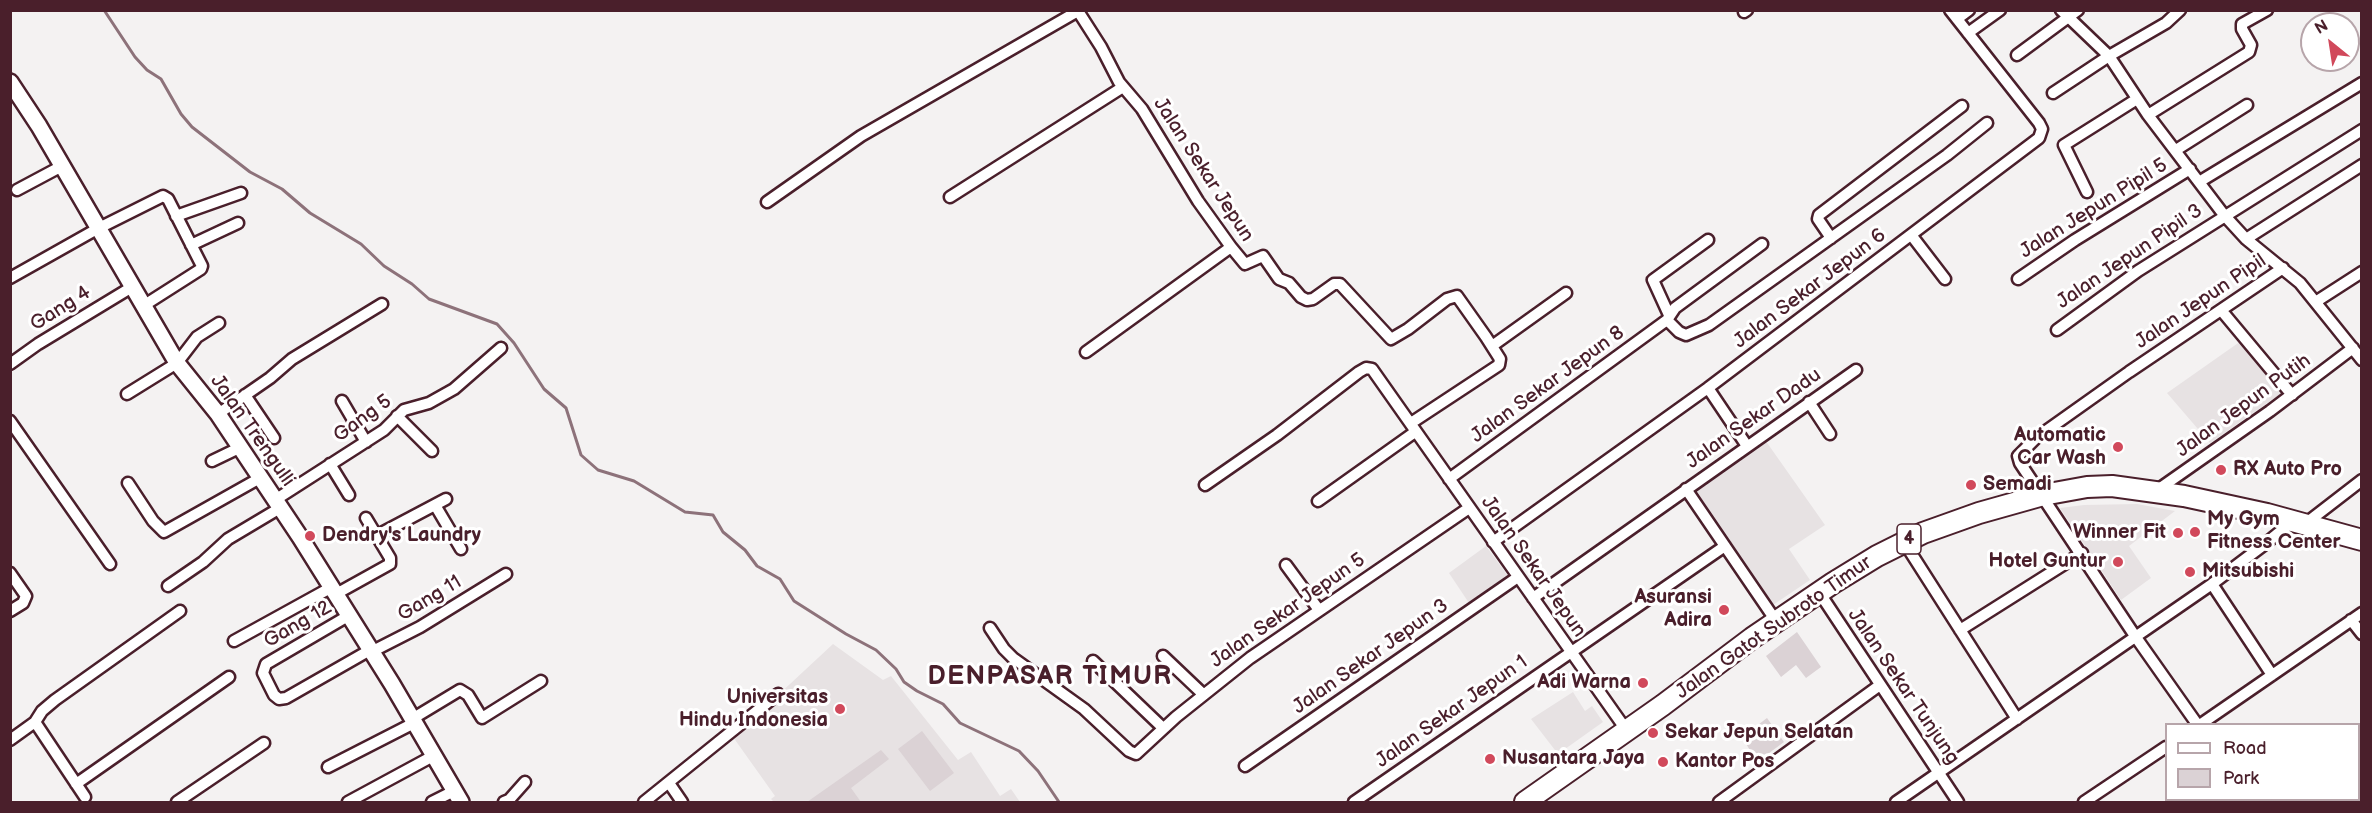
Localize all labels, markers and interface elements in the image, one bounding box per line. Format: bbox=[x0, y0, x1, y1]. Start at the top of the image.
north arrow bbox=[2300, 12, 2360, 72]
text: N bbox=[2312, 16, 2332, 39]
street label: Jalan Sekar Jepun bbox=[1148, 94, 1258, 246]
street label: Jalan Jepun Pipil 5 bbox=[2016, 154, 2172, 264]
street label: Jalan Jepun Pipil 3 bbox=[2053, 199, 2207, 315]
street label: Jalan Sekar Jepun 6 bbox=[1729, 224, 1891, 354]
street label: Jalan Jepun Pipil bbox=[2131, 249, 2271, 355]
street label: Gang 4 bbox=[26, 281, 96, 337]
street label: Jalan Sekar Jepun 8 bbox=[1467, 321, 1629, 449]
street label: Jalan Jepun Putih bbox=[2172, 349, 2316, 463]
street label: Jalan Sekar Dadu bbox=[1682, 363, 1826, 475]
street label: Jalan Trengulli bbox=[205, 370, 299, 492]
street label: Gang 5 bbox=[329, 390, 397, 448]
place label: Automatic Car Wash bbox=[2014, 424, 2106, 471]
marker: Automatic Car Wash bbox=[2111, 440, 2125, 454]
place label: RX Auto Pro bbox=[2233, 458, 2342, 482]
marker: RX Auto Pro bbox=[2214, 463, 2228, 477]
place label: Semadi bbox=[1983, 473, 2052, 497]
marker: Semadi bbox=[1964, 478, 1978, 492]
street label: Jalan Sekar Jepun bbox=[1475, 492, 1591, 642]
place label: My Gym Fitness Center bbox=[2207, 508, 2340, 555]
place label: Winner Fit bbox=[2073, 521, 2166, 545]
place label: Dendry's Laundry bbox=[322, 524, 481, 548]
road number: 4 bbox=[1897, 524, 1921, 554]
marker: My Gym Fitness Center bbox=[2188, 525, 2202, 539]
marker: Winner Fit bbox=[2171, 526, 2185, 540]
marker: Dendry's Laundry bbox=[303, 529, 317, 543]
street label: Jalan Sekar Jepun 5 bbox=[1206, 549, 1370, 673]
place label: Hotel Guntur bbox=[1989, 550, 2106, 574]
street label: Jalan Gatot Subroto Timur bbox=[1671, 551, 1877, 705]
marker: Hotel Guntur bbox=[2111, 555, 2125, 569]
place label: Mitsubishi bbox=[2202, 560, 2294, 584]
marker: Mitsubishi bbox=[2183, 565, 2197, 579]
street label: Gang 11 bbox=[394, 571, 466, 627]
place label: Asuransi Adira bbox=[1635, 586, 1712, 633]
street label: Jalan Sekar Jepun 3 bbox=[1289, 594, 1453, 720]
street label: Gang 12 bbox=[260, 596, 336, 654]
marker: Asuransi Adira bbox=[1717, 603, 1731, 617]
street label: Jalan Sekar Tunjung bbox=[1842, 605, 1964, 769]
street label: Jalan Sekar Jepun 1 bbox=[1371, 651, 1533, 773]
district label: DENPASAR TIMUR bbox=[928, 661, 1172, 693]
place label: Adi Warna bbox=[1537, 671, 1631, 695]
marker: Adi Warna bbox=[1636, 676, 1650, 690]
place label: Universitas Hindu Indonesia bbox=[679, 686, 828, 733]
marker: Universitas Hindu Indonesia bbox=[833, 702, 847, 716]
place label: Sekar Jepun Selatan bbox=[1665, 721, 1853, 745]
legend bbox=[2165, 723, 2360, 801]
marker: Sekar Jepun Selatan bbox=[1646, 726, 1660, 740]
text: Road bbox=[2223, 738, 2267, 759]
place label: Nusantara Jaya bbox=[1502, 747, 1645, 771]
place label: Kantor Pos bbox=[1675, 750, 1774, 774]
marker: Nusantara Jaya bbox=[1483, 752, 1497, 766]
marker: Kantor Pos bbox=[1656, 755, 1670, 769]
text: Park bbox=[2223, 768, 2259, 789]

